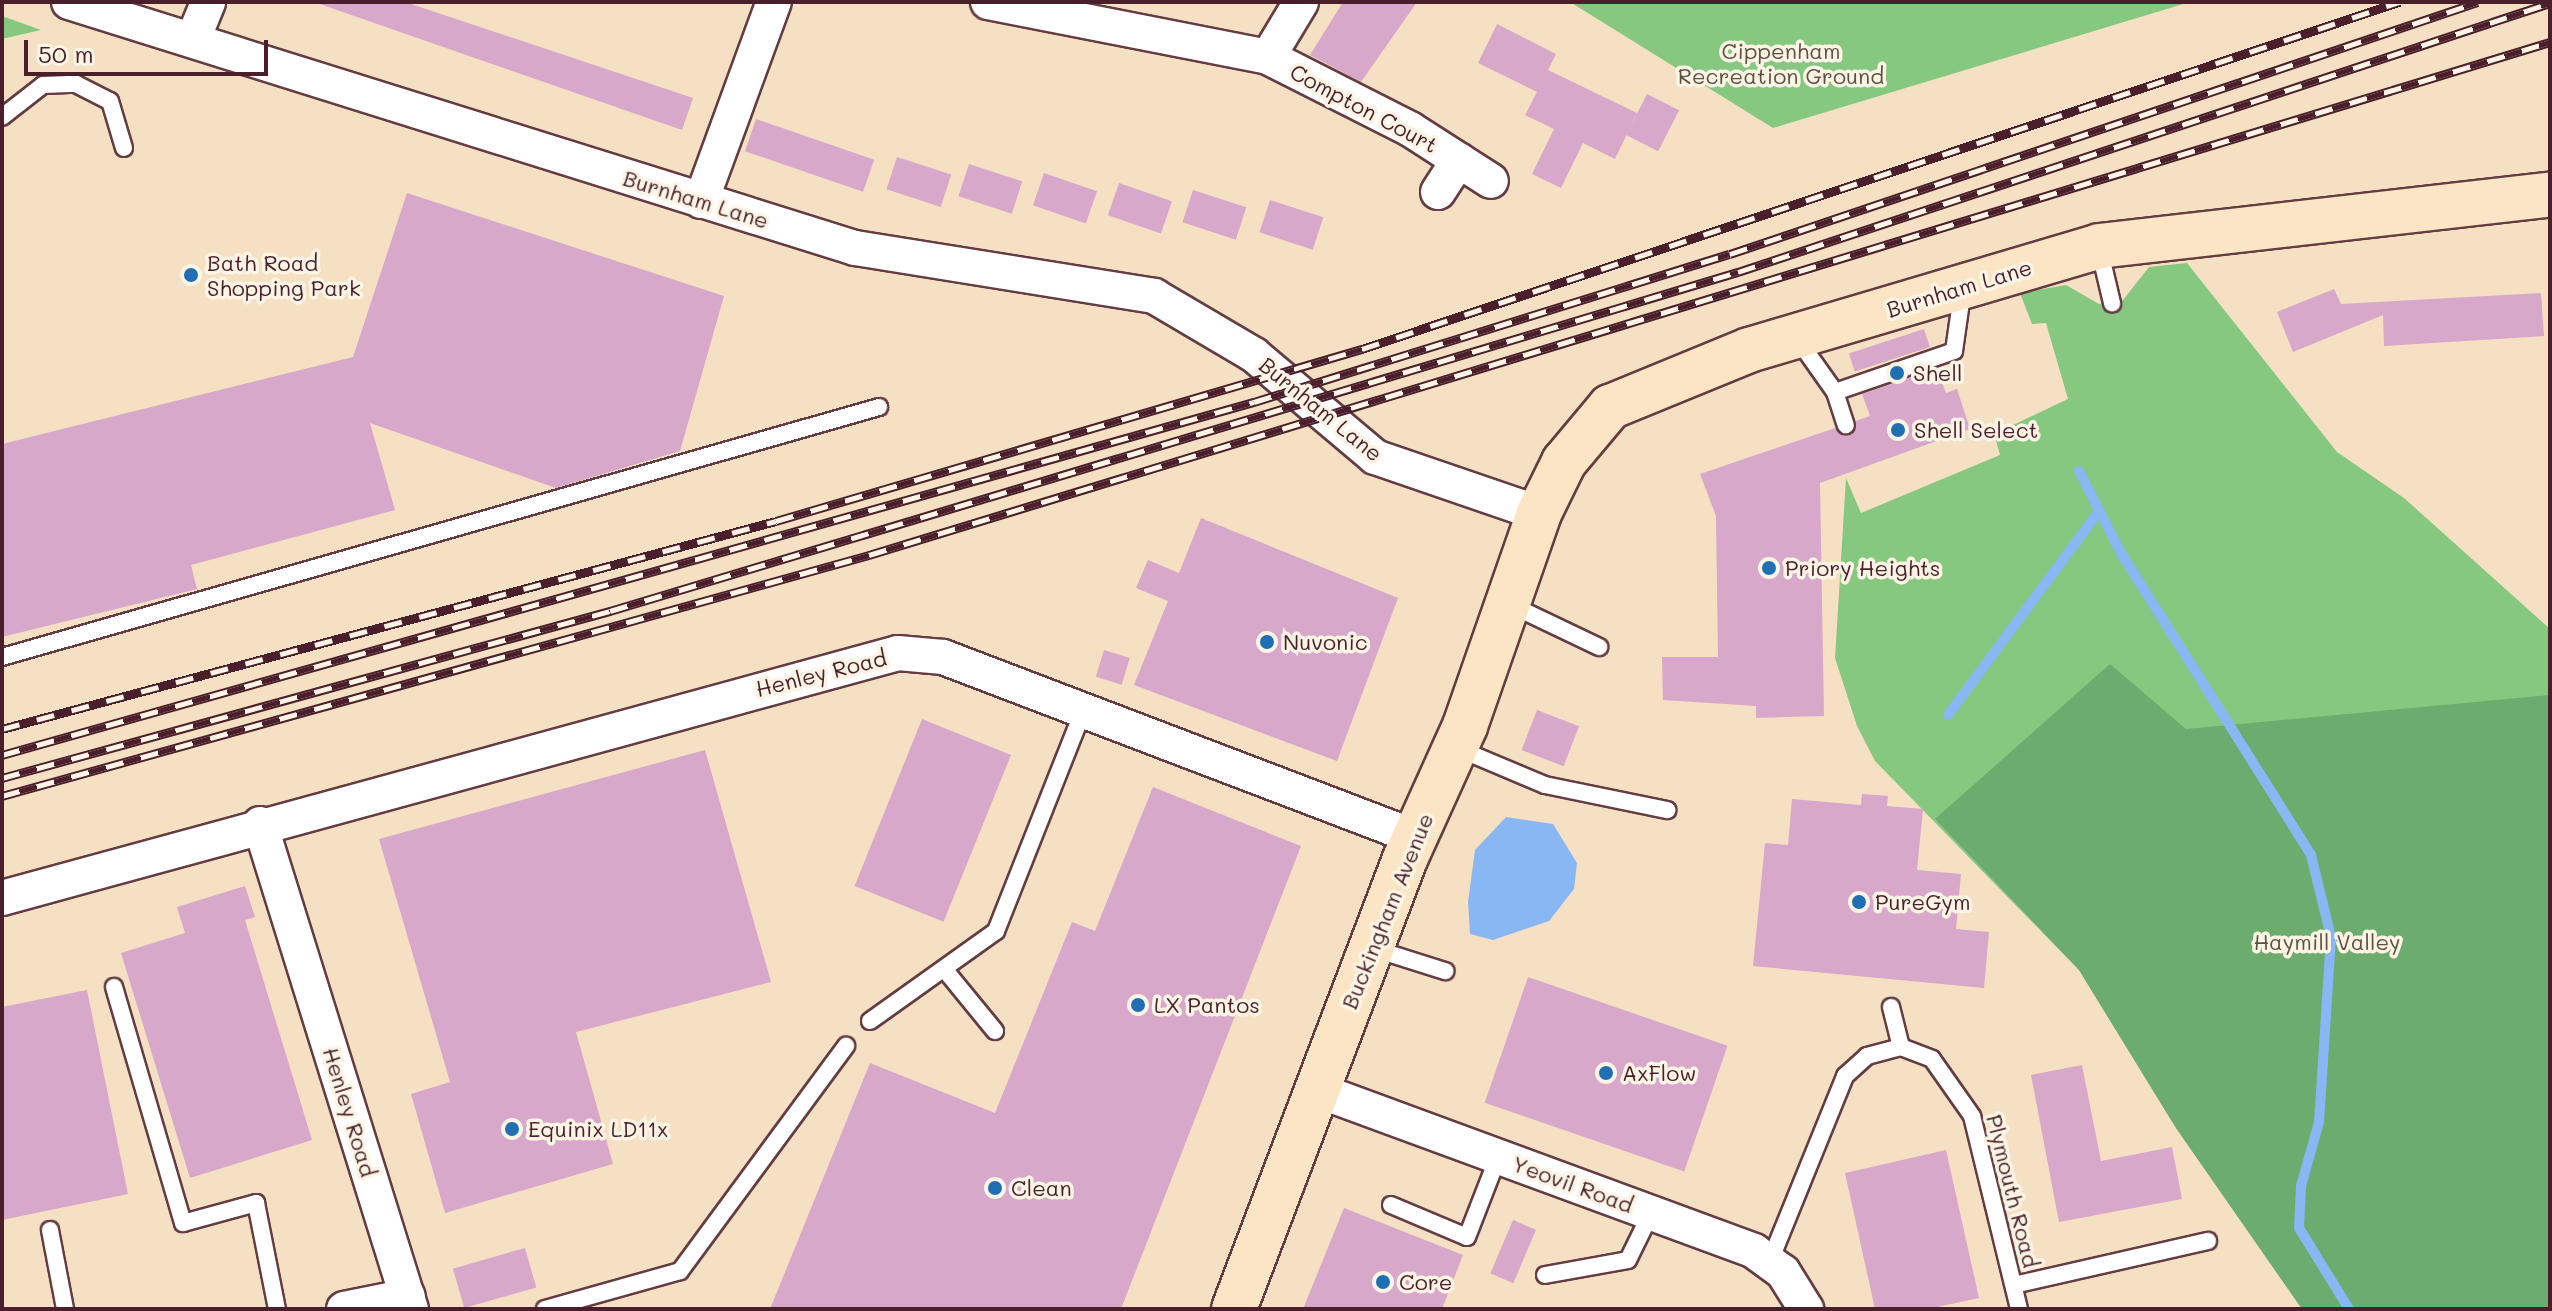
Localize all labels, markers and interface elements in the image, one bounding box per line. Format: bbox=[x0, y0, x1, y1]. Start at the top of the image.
scale bar bbox=[28, 24, 272, 74]
park label: Cippenham Recreation Ground bbox=[1678, 37, 1884, 88]
text: 50 m bbox=[38, 38, 94, 69]
street label: Compton Court bbox=[1286, 58, 1442, 158]
street label: Burnham Lane bbox=[620, 164, 772, 234]
place label: Bath Road Shopping Park bbox=[207, 249, 361, 300]
street label: Burnham Lane bbox=[1883, 253, 2035, 323]
marker: Bath Road Shopping Park bbox=[182, 266, 200, 284]
street label: Burnham Lane bbox=[1254, 351, 1388, 467]
place label: Shell bbox=[1913, 360, 1962, 386]
marker: Shell bbox=[1888, 364, 1906, 382]
place label: Shell Select bbox=[1914, 417, 2038, 443]
marker: Shell Select bbox=[1889, 421, 1907, 439]
place label: Priory Heights bbox=[1785, 555, 1940, 581]
marker: Priory Heights bbox=[1760, 559, 1778, 577]
place label: Nuvonic bbox=[1283, 629, 1368, 655]
marker: Nuvonic bbox=[1258, 633, 1276, 651]
street label: Henley Road bbox=[753, 644, 889, 702]
street label: Buckingham Avenue bbox=[1336, 809, 1438, 1013]
place label: PureGym bbox=[1875, 889, 1970, 915]
marker: PureGym bbox=[1850, 893, 1868, 911]
park label: Haymill Valley bbox=[2253, 929, 2401, 955]
place label: LX Pantos bbox=[1154, 992, 1260, 1018]
marker: LX Pantos bbox=[1129, 996, 1147, 1014]
street label: Henley Road bbox=[318, 1044, 382, 1180]
place label: AxFlow bbox=[1622, 1060, 1696, 1086]
marker: AxFlow bbox=[1597, 1064, 1615, 1082]
street label: Plymouth Road bbox=[1981, 1112, 2045, 1270]
place label: Equinix LD11x bbox=[528, 1116, 668, 1142]
marker: Equinix LD11x bbox=[503, 1120, 521, 1138]
street label: Yeovil Road bbox=[1509, 1150, 1637, 1218]
place label: Clean bbox=[1011, 1175, 1072, 1201]
marker: Clean bbox=[986, 1179, 1004, 1197]
place label: Core bbox=[1399, 1269, 1452, 1295]
marker: Core bbox=[1374, 1273, 1392, 1291]

